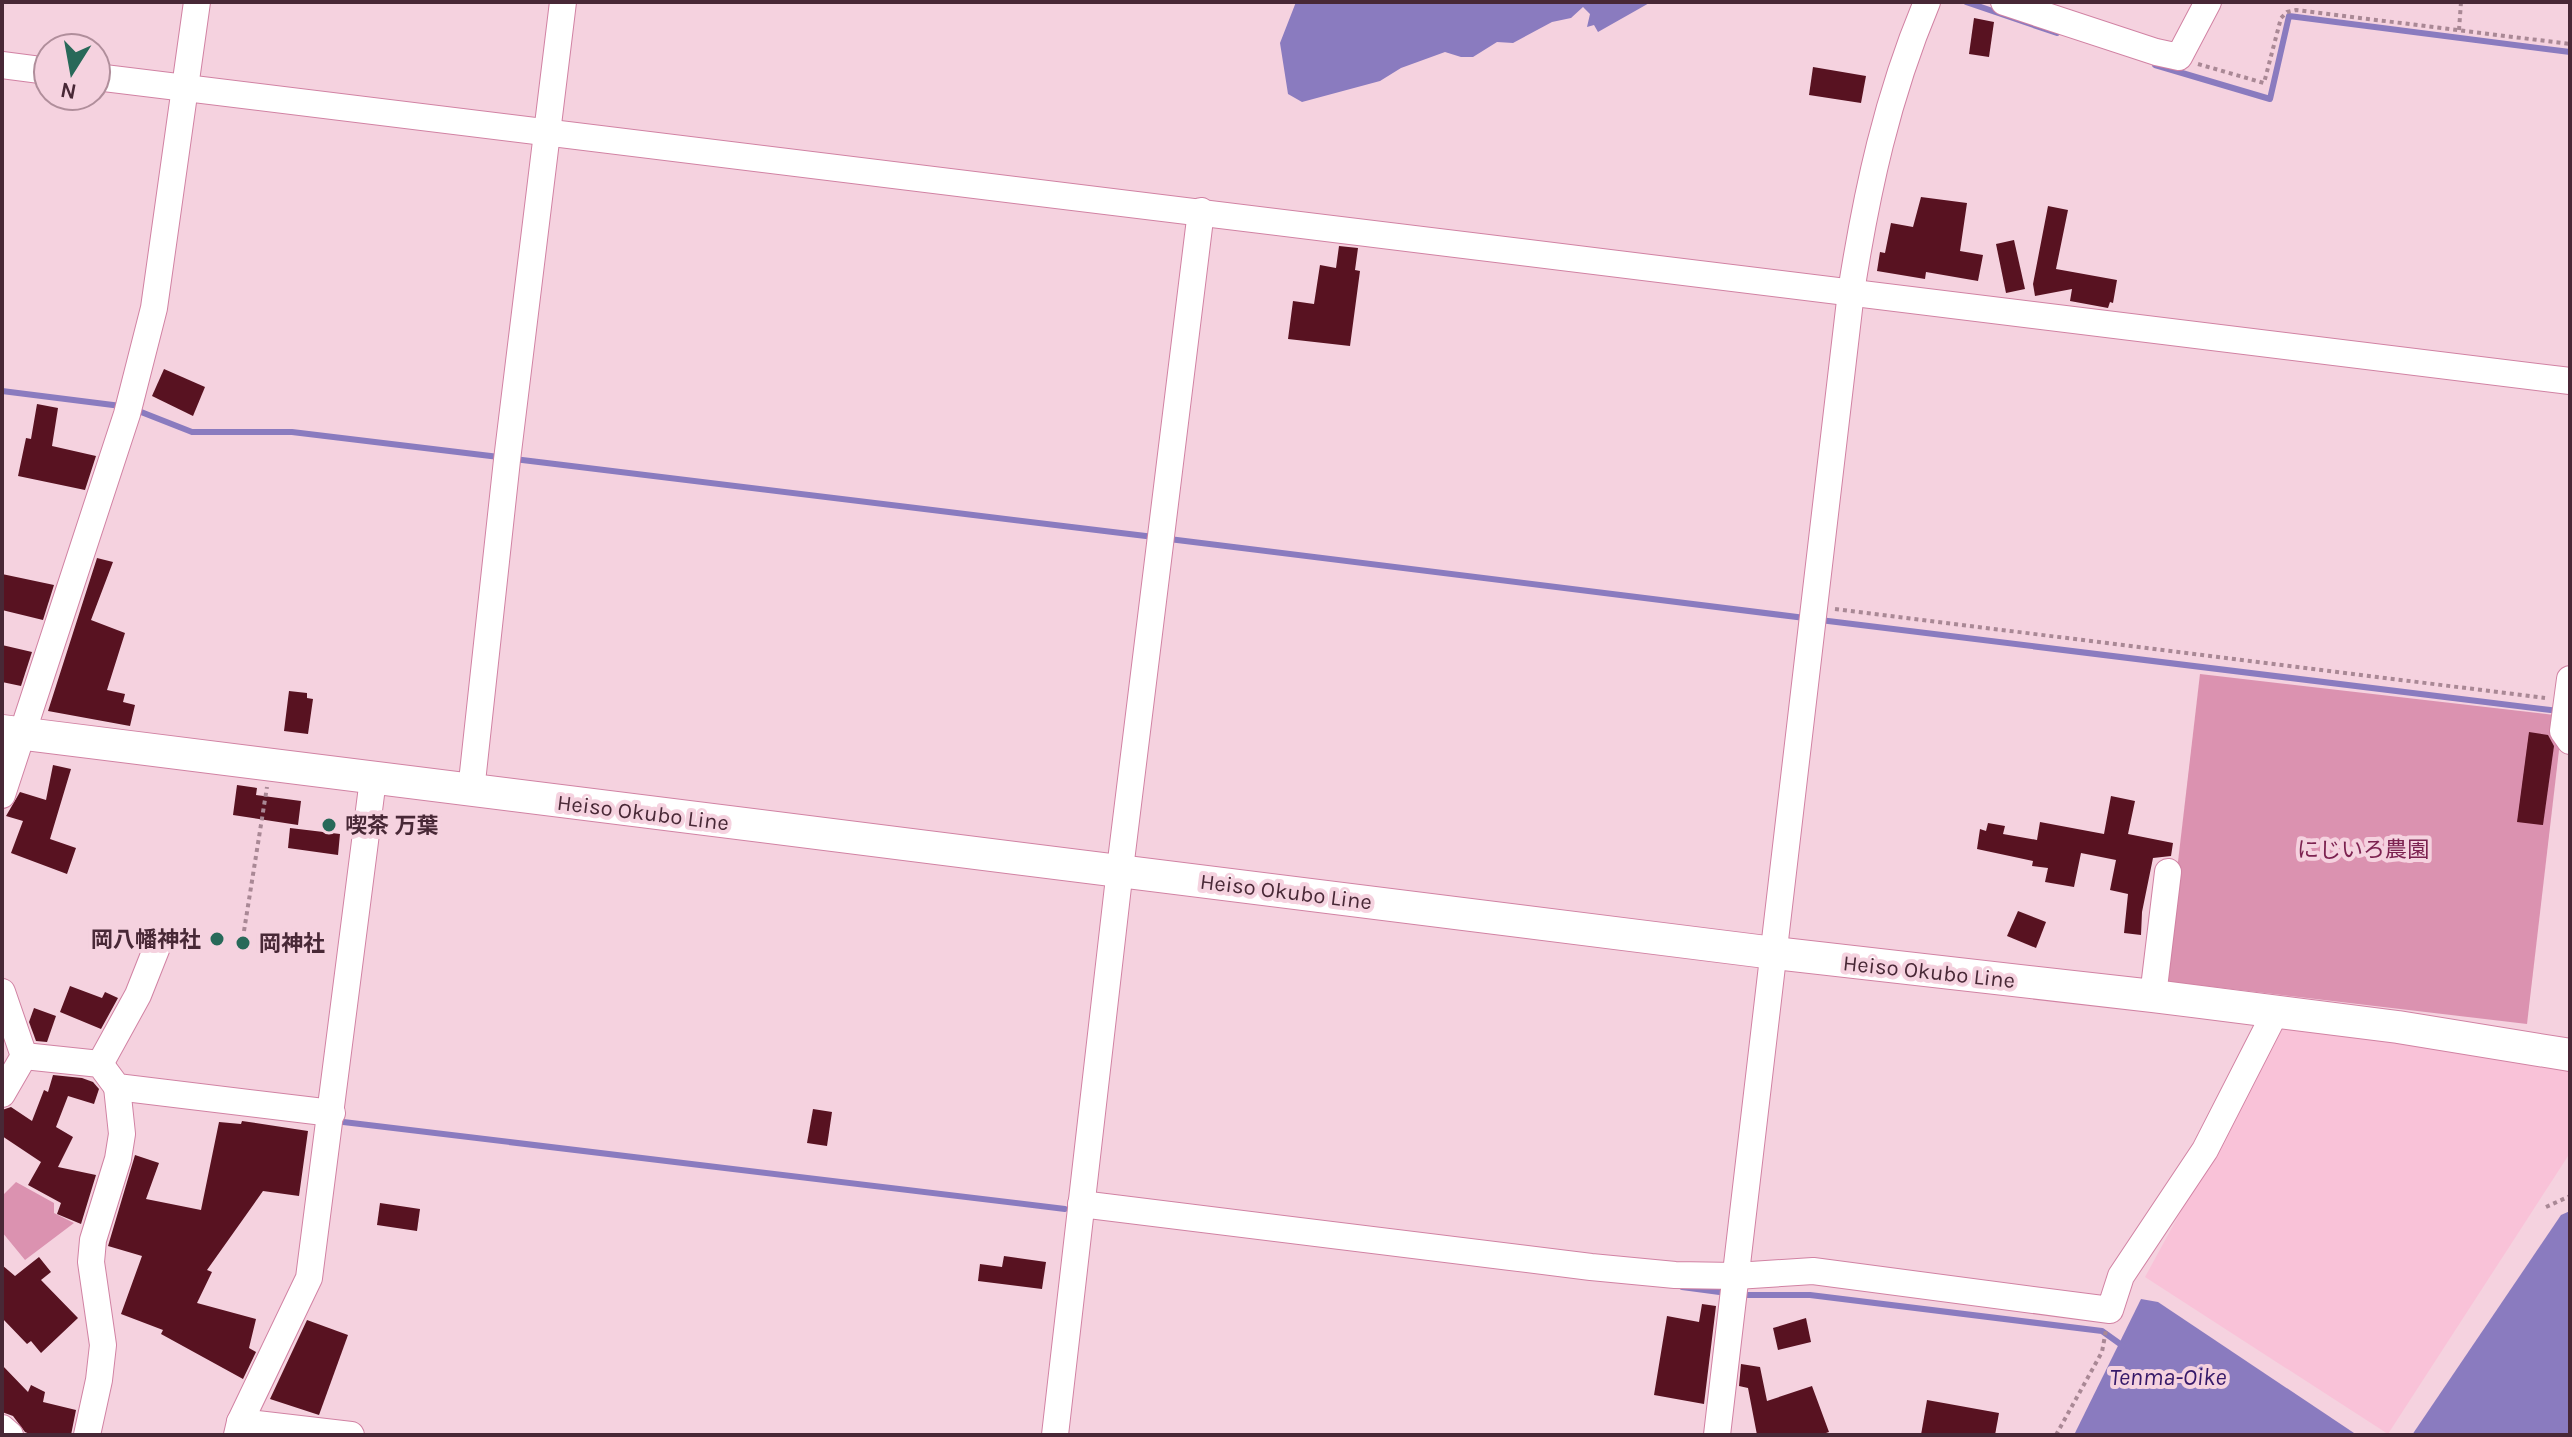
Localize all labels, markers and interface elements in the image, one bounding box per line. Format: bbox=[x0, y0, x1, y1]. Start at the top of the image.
north arrow bbox=[32, 32, 112, 112]
text: N bbox=[58, 76, 79, 105]
street label: Heiso Okubo Line bbox=[555, 790, 730, 836]
place label: 喫茶 万葉 bbox=[345, 813, 439, 839]
marker: 喫茶 万葉 bbox=[320, 816, 338, 834]
park label: にじいろ農園 bbox=[2297, 837, 2429, 863]
street label: Heiso Okubo Line bbox=[1198, 869, 1373, 915]
place label: 岡八幡神社 bbox=[91, 927, 201, 953]
marker: 岡八幡神社 bbox=[208, 930, 226, 948]
place label: 岡神社 bbox=[259, 931, 325, 957]
marker: 岡神社 bbox=[234, 934, 252, 952]
street label: Heiso Okubo Line bbox=[1842, 950, 2016, 994]
water label: Tenma-Oike bbox=[2110, 1363, 2226, 1391]

